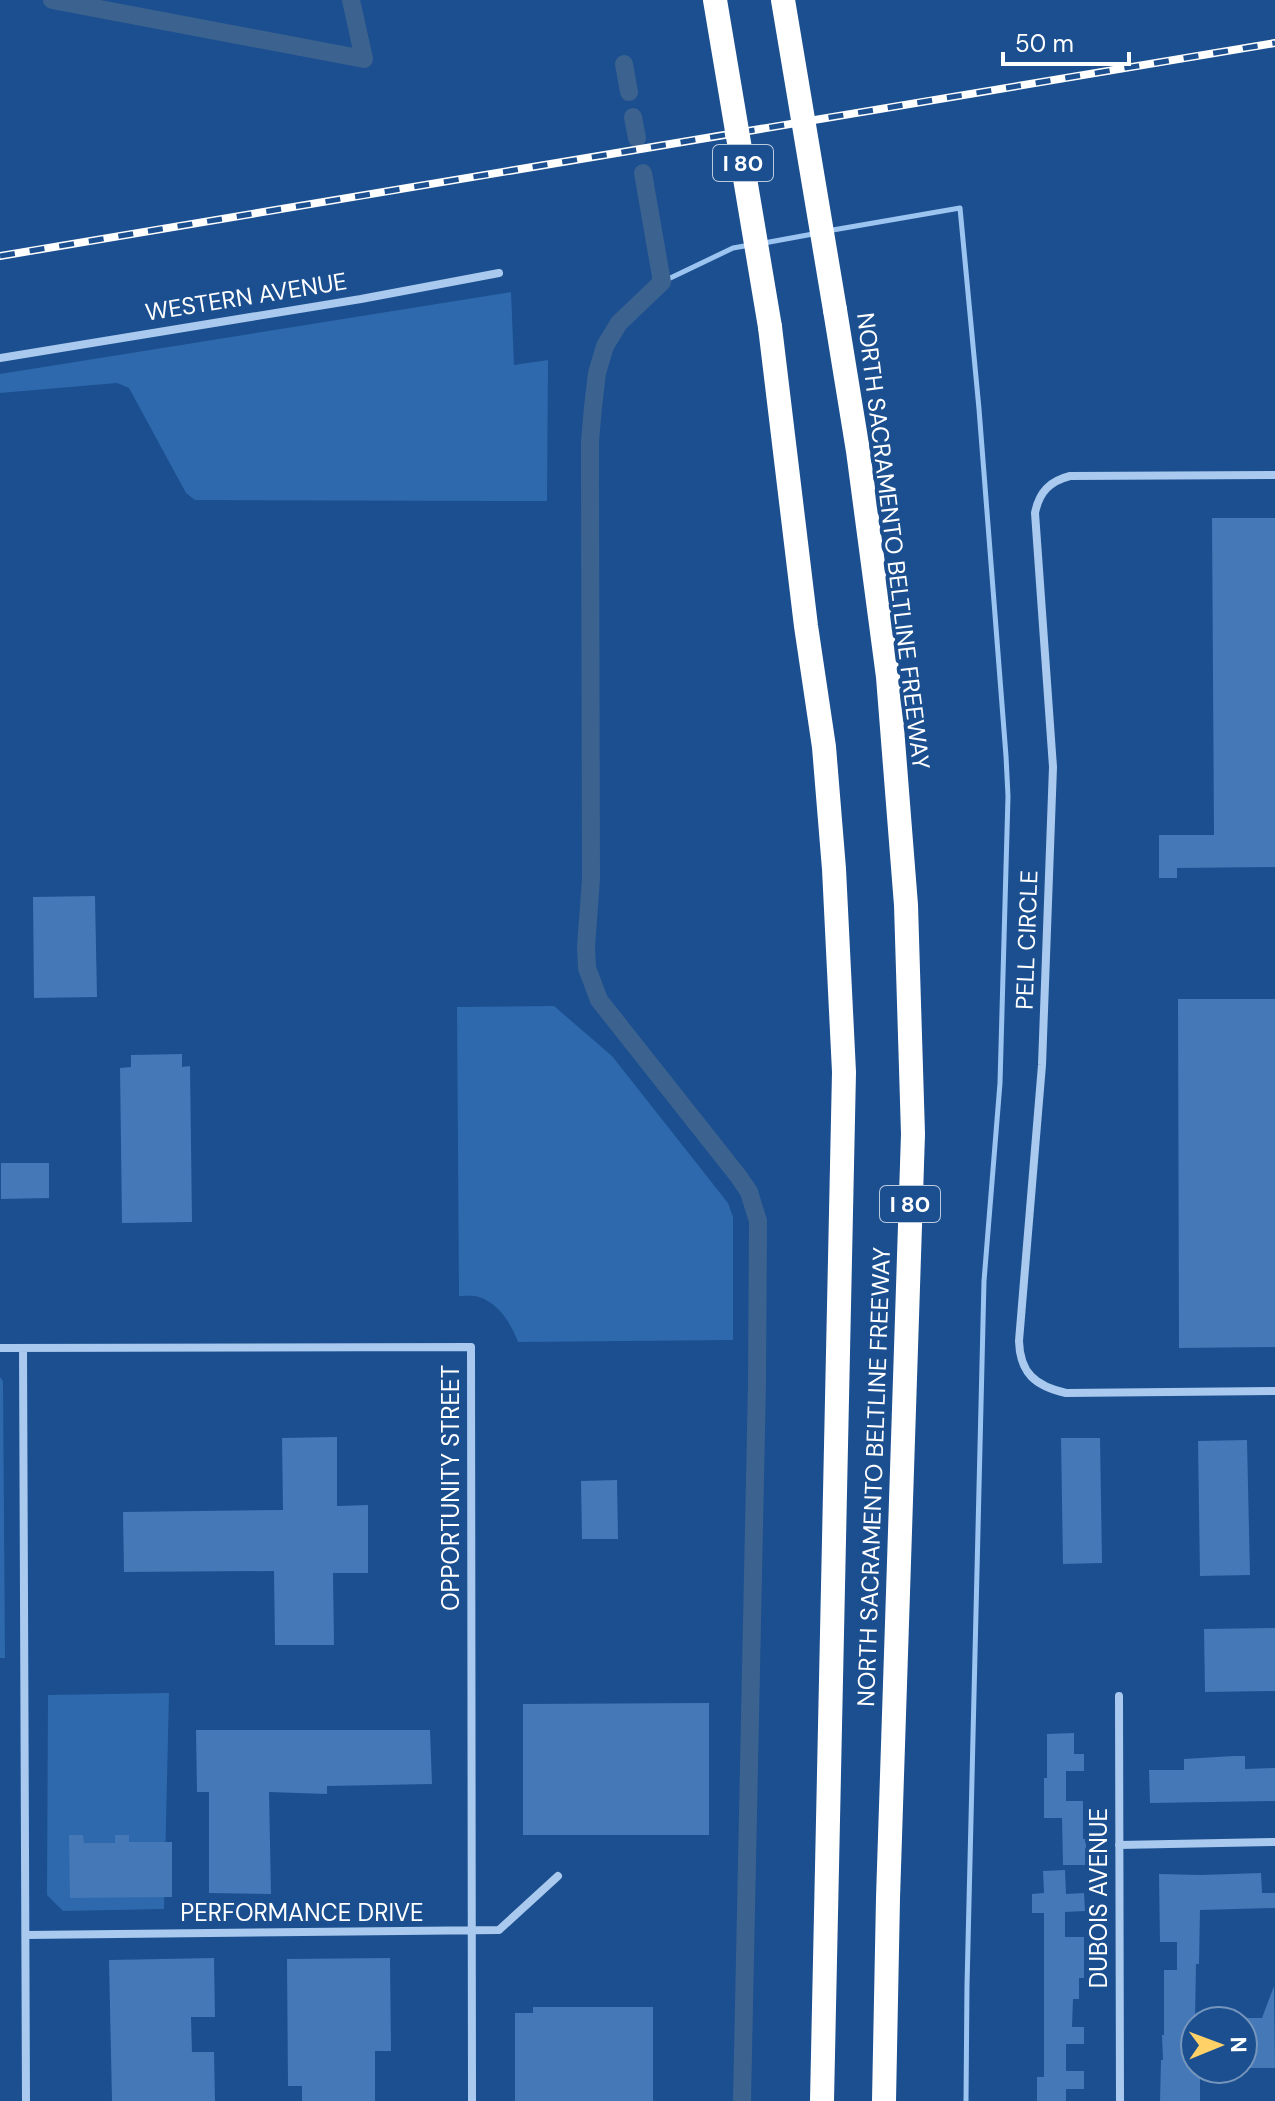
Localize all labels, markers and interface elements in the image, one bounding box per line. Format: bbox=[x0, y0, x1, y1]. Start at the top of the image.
scale bar bbox=[1003, 16, 1129, 66]
text: 50 m bbox=[1015, 28, 1074, 59]
road number: I 80 bbox=[713, 145, 773, 181]
street label: WESTERN AVENUE bbox=[143, 265, 349, 328]
street label: NORTH SACRAMENTO BELTLINE FREEWAY bbox=[850, 311, 937, 771]
street label: PELL CIRCLE bbox=[1009, 870, 1044, 1010]
road number: I 80 bbox=[880, 1186, 940, 1222]
street label: NORTH SACRAMENTO BELTLINE FREEWAY bbox=[850, 1247, 897, 1707]
street label: OPPORTUNITY STREET bbox=[435, 1365, 466, 1611]
street label: DUBOIS AVENUE bbox=[1083, 1808, 1114, 1988]
street label: PERFORMANCE DRIVE bbox=[180, 1897, 424, 1928]
north arrow bbox=[1179, 2005, 1259, 2085]
text: N bbox=[1224, 2036, 1253, 2053]

